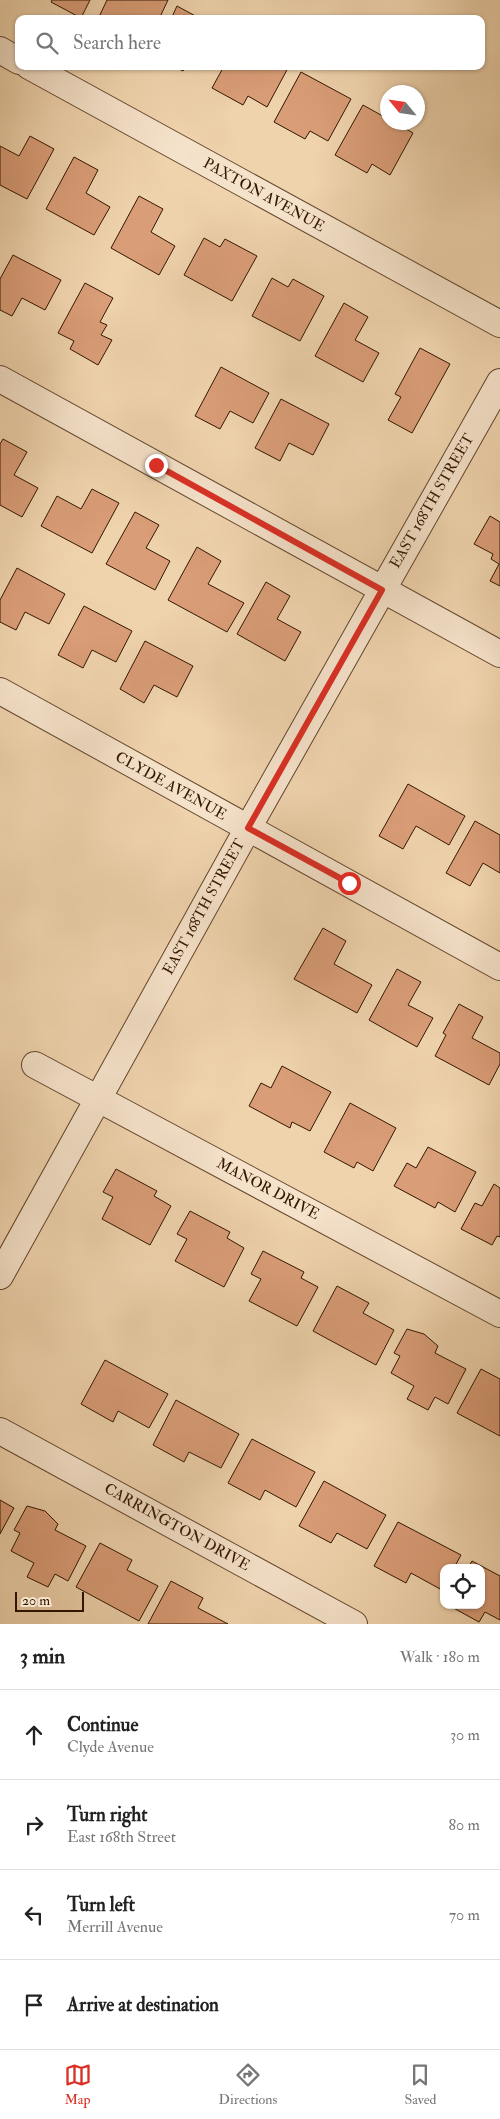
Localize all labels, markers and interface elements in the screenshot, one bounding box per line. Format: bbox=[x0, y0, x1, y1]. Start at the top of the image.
search box bbox=[15, 15, 485, 70]
icon: search bbox=[33, 29, 61, 57]
text: Search here bbox=[73, 31, 161, 55]
north arrow bbox=[380, 85, 425, 130]
street label: PAXTON AVENUE bbox=[200, 154, 328, 236]
street label: EAST 168TH STREET bbox=[386, 430, 478, 572]
route end bbox=[145, 454, 168, 477]
street label: CLYDE AVENUE bbox=[112, 748, 230, 825]
street label: EAST 168TH STREET bbox=[159, 836, 249, 978]
route start bbox=[338, 872, 361, 895]
street label: MANOR DRIVE bbox=[213, 1154, 323, 1224]
street label: CARRINGTON DRIVE bbox=[101, 1479, 253, 1575]
map controls bbox=[440, 1564, 485, 1609]
button: locate bbox=[440, 1564, 485, 1609]
scale bar bbox=[15, 1589, 84, 1612]
text: 20 m bbox=[22, 1592, 50, 1609]
text: 3 min bbox=[20, 1643, 65, 1670]
text: Walk · 180 m bbox=[400, 1647, 480, 1667]
text: Continue bbox=[67, 1713, 138, 1737]
icon: ahead bbox=[20, 1721, 48, 1749]
text: 30 m bbox=[450, 1725, 480, 1745]
text: Clyde Avenue bbox=[67, 1737, 154, 1757]
text: Turn right bbox=[67, 1803, 147, 1827]
icon: right bbox=[20, 1811, 48, 1839]
text: 80 m bbox=[449, 1815, 480, 1835]
text: East 168th Street bbox=[67, 1827, 176, 1847]
text: Turn left bbox=[67, 1893, 135, 1917]
icon: left bbox=[20, 1901, 48, 1929]
text: 70 m bbox=[449, 1905, 480, 1925]
text: Merrill Avenue bbox=[67, 1917, 163, 1937]
icon: arrive bbox=[20, 1991, 48, 2019]
text: Arrive at destination bbox=[67, 1993, 219, 2017]
tab: Map bbox=[64, 2061, 92, 2108]
tab: Directions bbox=[219, 2061, 277, 2108]
tab: Saved bbox=[404, 2061, 436, 2108]

